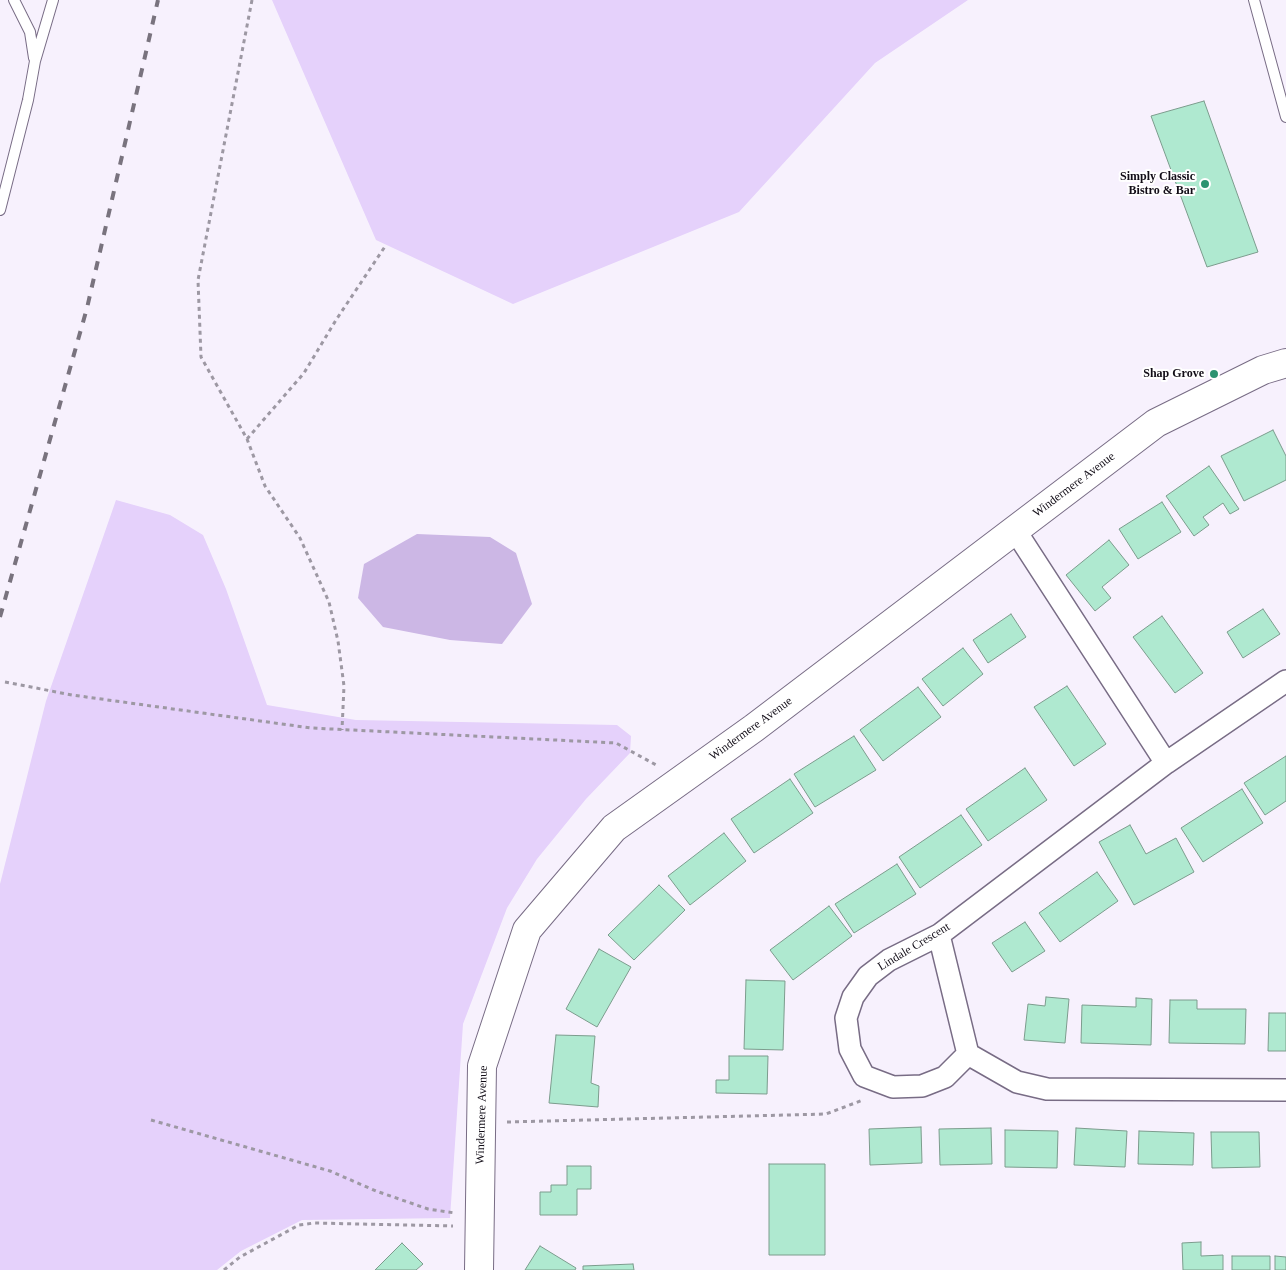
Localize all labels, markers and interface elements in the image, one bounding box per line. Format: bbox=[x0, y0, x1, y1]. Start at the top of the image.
place label: Simply Classic Bistro & Bar bbox=[1120, 170, 1195, 198]
marker: Simply Classic Bistro & Bar bbox=[1199, 178, 1211, 190]
place label: Shap Grove bbox=[1143, 367, 1204, 381]
marker: Shap Grove bbox=[1208, 368, 1220, 380]
street label: Windermere Avenue bbox=[1030, 449, 1118, 521]
street label: Windermere Avenue bbox=[707, 694, 795, 764]
street label: Lindale Crescent bbox=[875, 920, 953, 974]
street label: Windermere Avenue bbox=[473, 1065, 491, 1165]

